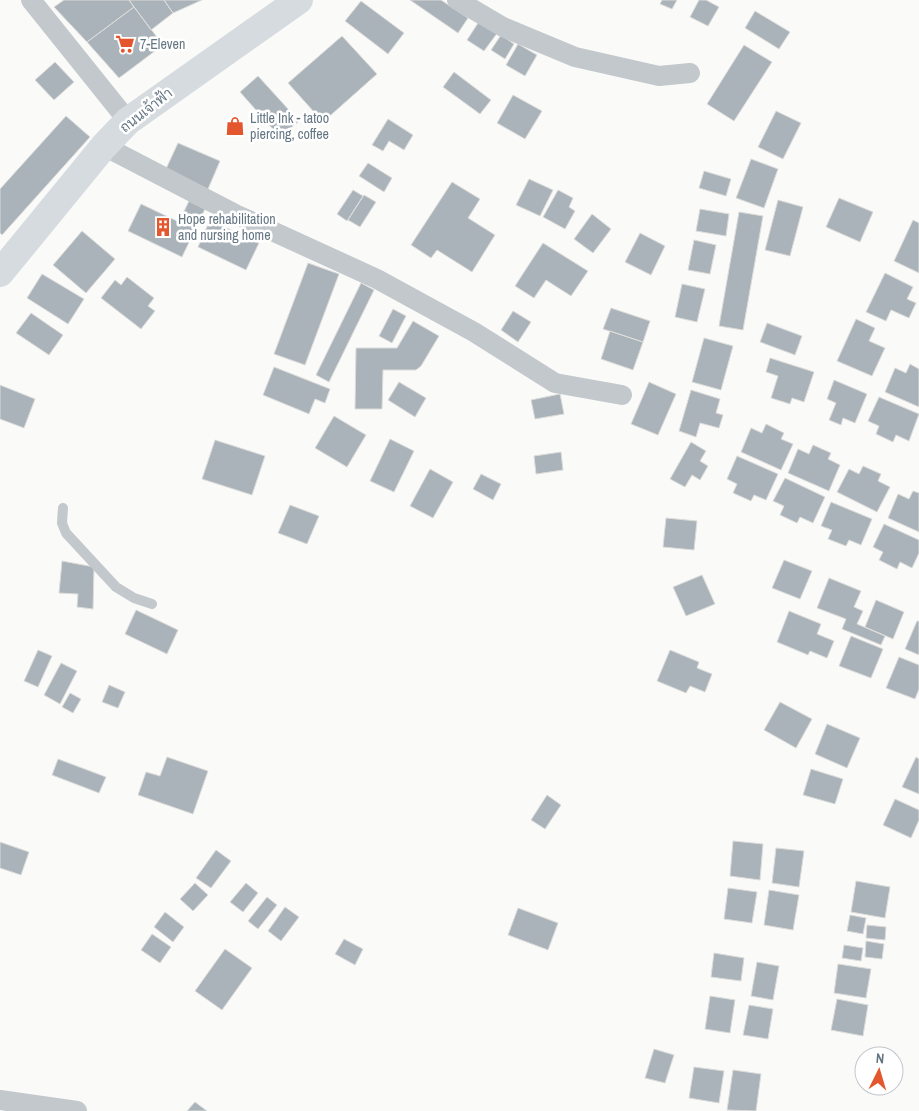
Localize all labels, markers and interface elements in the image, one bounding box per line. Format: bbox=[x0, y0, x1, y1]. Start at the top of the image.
supermarket icon: 7-Eleven bbox=[114, 33, 136, 55]
place label: 7-Eleven bbox=[140, 35, 185, 53]
street label: ถนนเจ้าฟ้า bbox=[116, 84, 176, 136]
place label: Little Ink - tatoo piercing, coffee bbox=[250, 109, 329, 143]
shop icon: Little Ink - tatoo piercing, coffee bbox=[224, 115, 246, 137]
place label: Hope rehabilitation and nursing home bbox=[178, 210, 276, 244]
building icon: Hope rehabilitation and nursing home bbox=[152, 216, 174, 238]
north arrow bbox=[854, 1046, 904, 1096]
text: N bbox=[875, 1049, 885, 1067]

